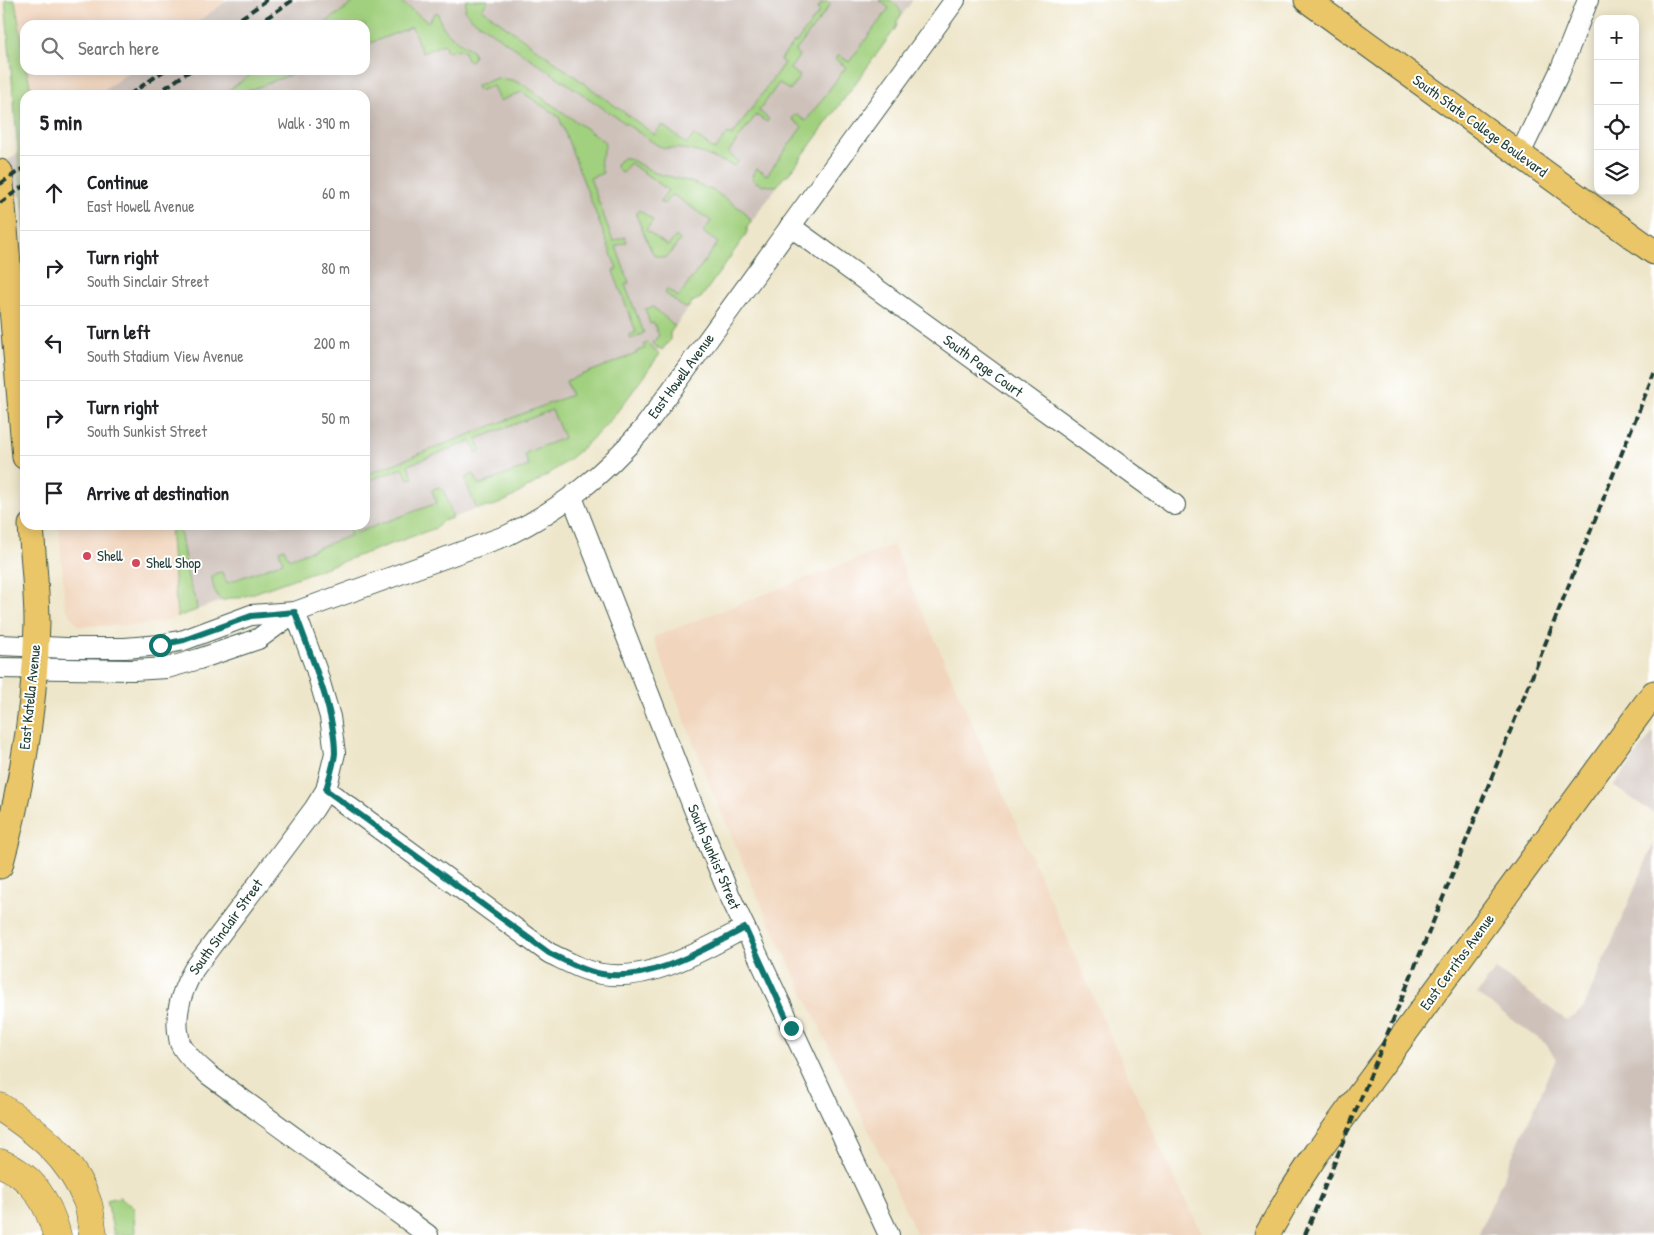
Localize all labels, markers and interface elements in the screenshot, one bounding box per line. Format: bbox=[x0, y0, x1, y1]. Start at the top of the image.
map controls bbox=[1594, 15, 1639, 195]
button: + bbox=[1594, 15, 1639, 60]
search box bbox=[20, 20, 370, 75]
icon: search bbox=[38, 34, 66, 62]
text: Search here bbox=[78, 35, 159, 61]
button: − bbox=[1594, 60, 1639, 105]
street label: South State College Boulevard bbox=[1408, 69, 1552, 182]
button: locate bbox=[1594, 105, 1639, 150]
text: 5 min bbox=[40, 108, 82, 137]
text: Walk · 390 m bbox=[278, 112, 350, 134]
button: layers bbox=[1594, 150, 1639, 195]
text: Continue bbox=[87, 169, 148, 195]
icon: ahead bbox=[40, 179, 68, 207]
text: 60 m bbox=[322, 182, 350, 204]
text: East Howell Avenue bbox=[87, 195, 195, 217]
text: Turn right bbox=[87, 244, 158, 270]
icon: right bbox=[40, 254, 68, 282]
text: 80 m bbox=[321, 257, 350, 279]
text: South Sinclair Street bbox=[87, 270, 209, 292]
text: Turn left bbox=[87, 319, 150, 345]
icon: left bbox=[40, 329, 68, 357]
street label: East Howell Avenue bbox=[642, 329, 719, 423]
street label: South Page Court bbox=[939, 329, 1028, 402]
text: 200 m bbox=[314, 332, 350, 354]
text: South Stadium View Avenue bbox=[87, 345, 244, 367]
text: Turn right bbox=[87, 394, 158, 420]
icon: right bbox=[40, 404, 68, 432]
text: 50 m bbox=[322, 407, 350, 429]
text: South Sunkist Street bbox=[87, 420, 207, 442]
icon: arrive bbox=[40, 479, 68, 507]
text: Arrive at destination bbox=[87, 480, 229, 506]
place label: Shell bbox=[97, 545, 123, 566]
marker: Shell bbox=[81, 550, 93, 562]
place label: Shell Shop bbox=[146, 552, 201, 573]
marker: Shell Shop bbox=[130, 557, 142, 569]
route start bbox=[149, 634, 172, 657]
street label: East Katella Avenue bbox=[14, 643, 45, 751]
street label: South Sunkist Street bbox=[683, 801, 746, 913]
street label: South Sinclair Street bbox=[184, 874, 268, 979]
street label: East Cerritos Avenue bbox=[1414, 909, 1499, 1014]
route end bbox=[780, 1017, 803, 1040]

